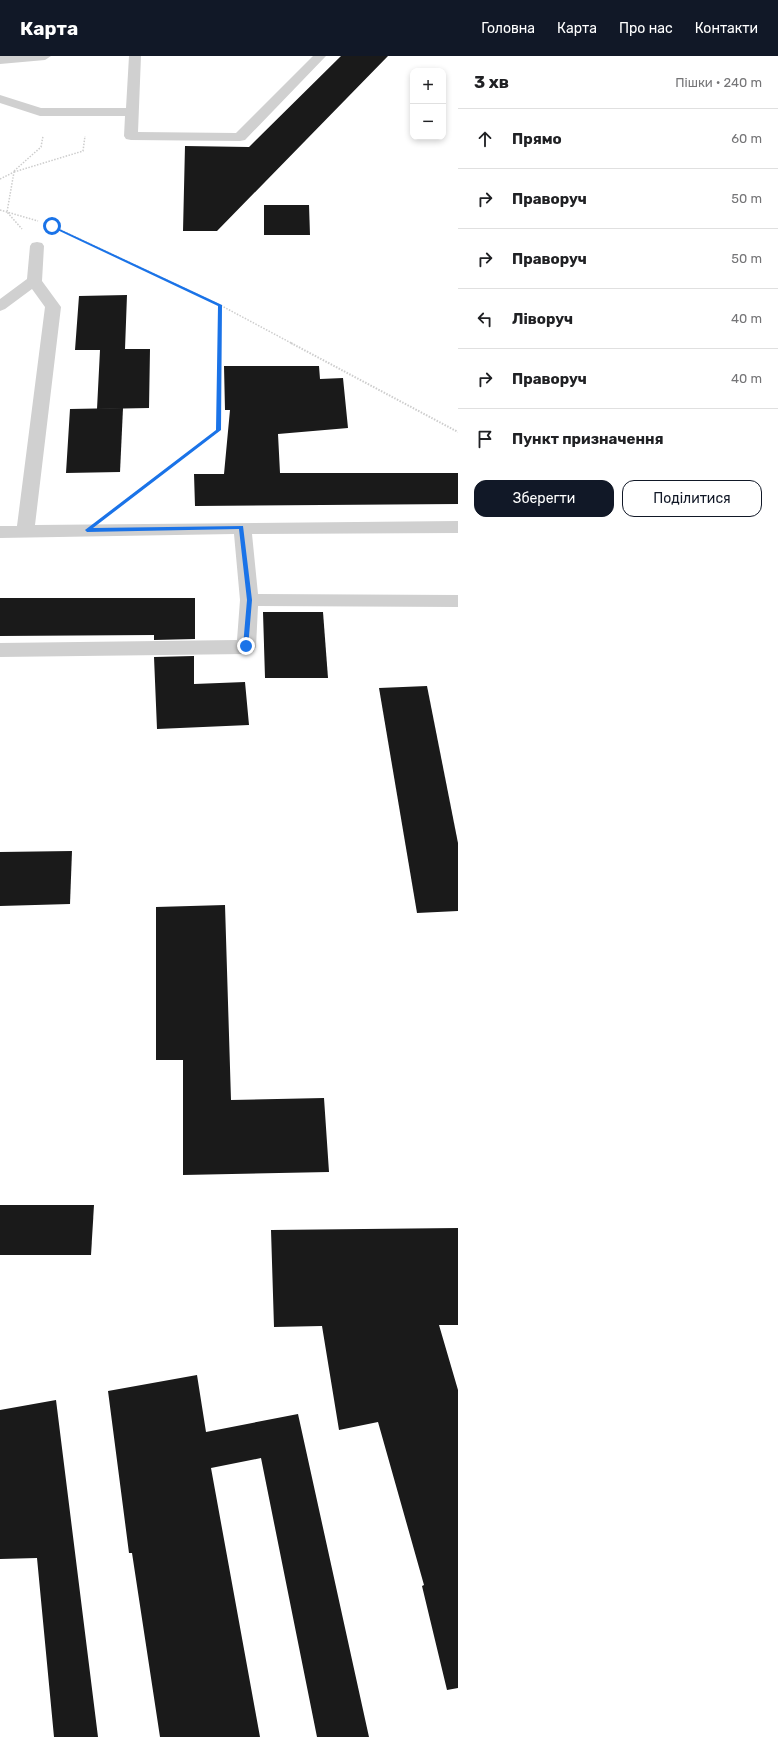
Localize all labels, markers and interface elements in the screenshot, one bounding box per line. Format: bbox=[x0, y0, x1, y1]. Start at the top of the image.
text: Карта bbox=[20, 17, 78, 40]
text: Головна bbox=[481, 20, 535, 37]
text: Карта bbox=[557, 20, 597, 37]
text: Про нас bbox=[619, 20, 673, 37]
text: Контакти bbox=[695, 20, 758, 37]
map controls bbox=[410, 68, 446, 140]
button: + bbox=[410, 68, 446, 104]
text: 3 хв bbox=[474, 72, 509, 92]
text: Пішки · 240 m bbox=[675, 75, 762, 90]
button: − bbox=[410, 104, 446, 140]
icon: ahead bbox=[474, 128, 496, 150]
text: Прямо bbox=[512, 130, 562, 148]
text: 60 m bbox=[731, 131, 762, 146]
icon: right bbox=[474, 188, 496, 210]
text: Праворуч bbox=[512, 190, 587, 208]
text: 50 m bbox=[731, 191, 762, 206]
route start bbox=[43, 217, 61, 235]
icon: right bbox=[474, 248, 496, 270]
text: Праворуч bbox=[512, 250, 587, 268]
text: 50 m bbox=[731, 251, 762, 266]
icon: left bbox=[474, 308, 496, 330]
text: Ліворуч bbox=[512, 310, 573, 328]
text: 40 m bbox=[731, 311, 762, 326]
icon: right bbox=[474, 368, 496, 390]
text: Праворуч bbox=[512, 370, 587, 388]
text: 40 m bbox=[731, 371, 762, 386]
icon: arrive bbox=[474, 428, 496, 450]
text: Пункт призначення bbox=[512, 430, 664, 448]
button: Зберегти bbox=[474, 480, 614, 517]
button: Поділитися bbox=[622, 480, 762, 517]
route end bbox=[237, 637, 255, 655]

